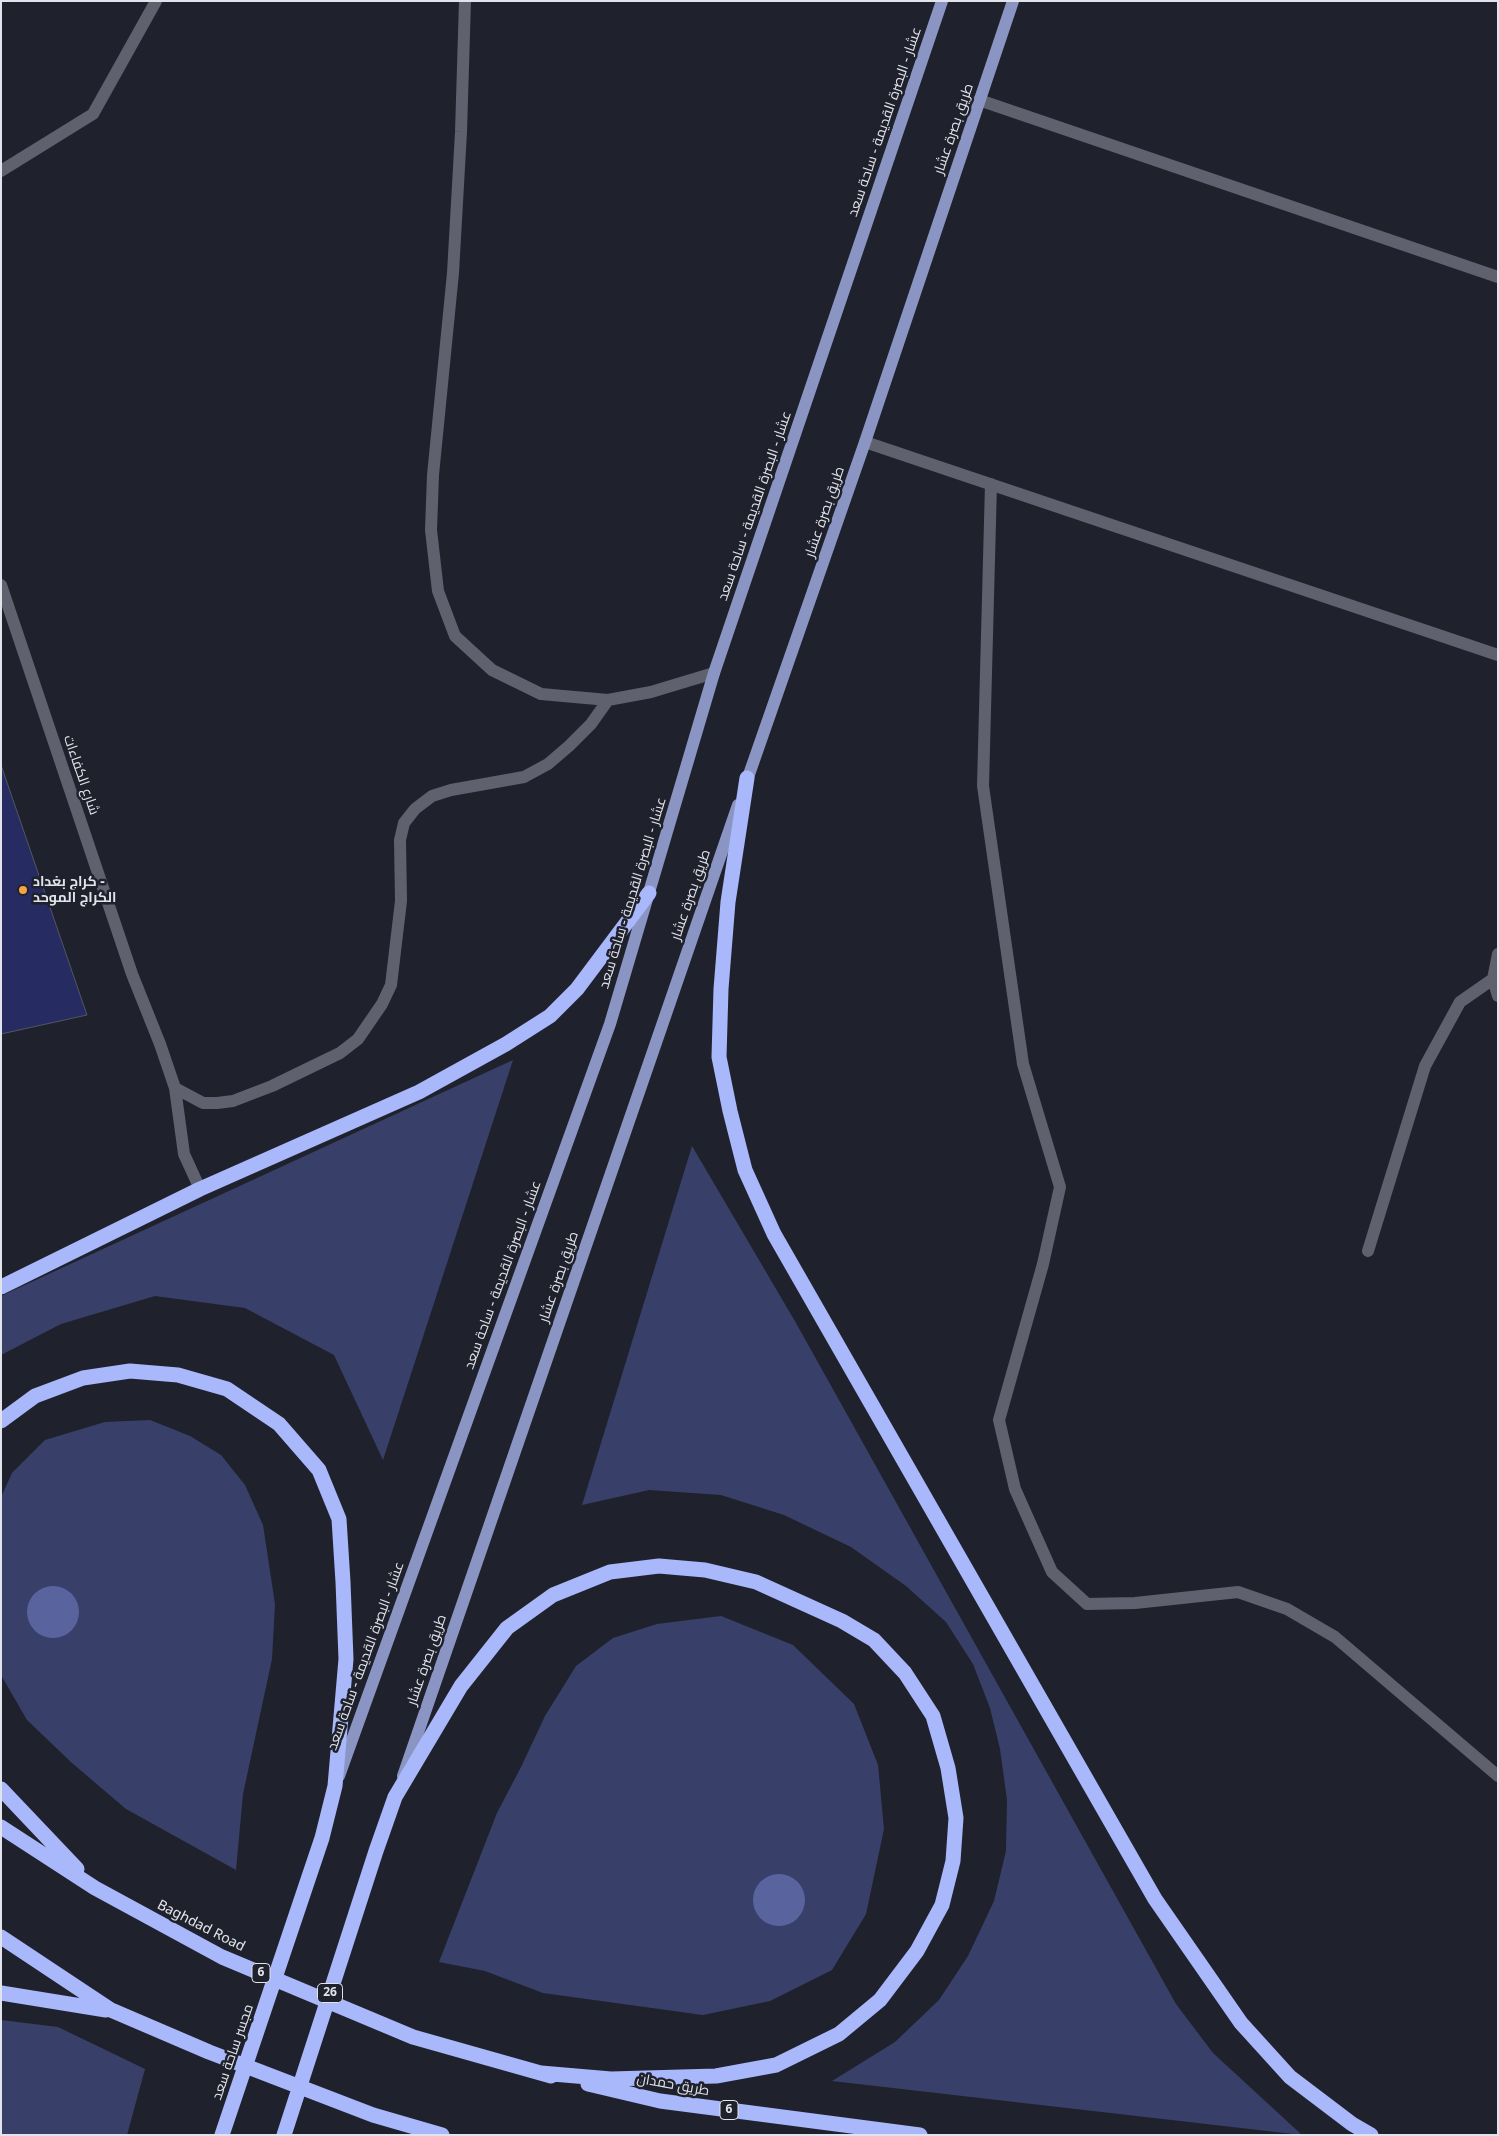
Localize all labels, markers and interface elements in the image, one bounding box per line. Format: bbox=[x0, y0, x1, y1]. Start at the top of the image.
street label: عشار - البصرة القديمة - ساحة سعد bbox=[845, 25, 925, 219]
street label: طريق بصرة عشار bbox=[931, 81, 977, 177]
street label: عشار - البصرة القديمة - ساحة سعد bbox=[715, 409, 795, 603]
street label: طريق بصرة عشار bbox=[802, 464, 848, 560]
street label: شارع الكفاءات bbox=[60, 733, 102, 817]
street label: عشار - البصرة القديمة - ساحة سعد bbox=[596, 795, 670, 991]
street label: طريق بصرة عشار bbox=[668, 847, 714, 943]
place label: كراج بغداد - الكراج الموحد bbox=[33, 874, 116, 906]
marker: كراج بغداد - الكراج الموحد bbox=[17, 884, 29, 896]
street label: عشار - البصرة القديمة - ساحة سعد bbox=[461, 1178, 545, 1372]
street label: طريق بصرة عشار bbox=[536, 1229, 582, 1325]
street label: عشار - البصرة القديمة - ساحة سعد bbox=[324, 1559, 408, 1753]
street label: طريق بصرة عشار bbox=[404, 1612, 450, 1708]
street label: Baghdad Road bbox=[154, 1897, 248, 1955]
road number: 6 bbox=[252, 1964, 270, 1982]
road number: 26 bbox=[318, 1984, 342, 2002]
street label: مجسر ساحة سعد bbox=[209, 2002, 257, 2102]
street label: طريق حمدان bbox=[635, 2070, 711, 2100]
road number: 6 bbox=[720, 2100, 738, 2120]

